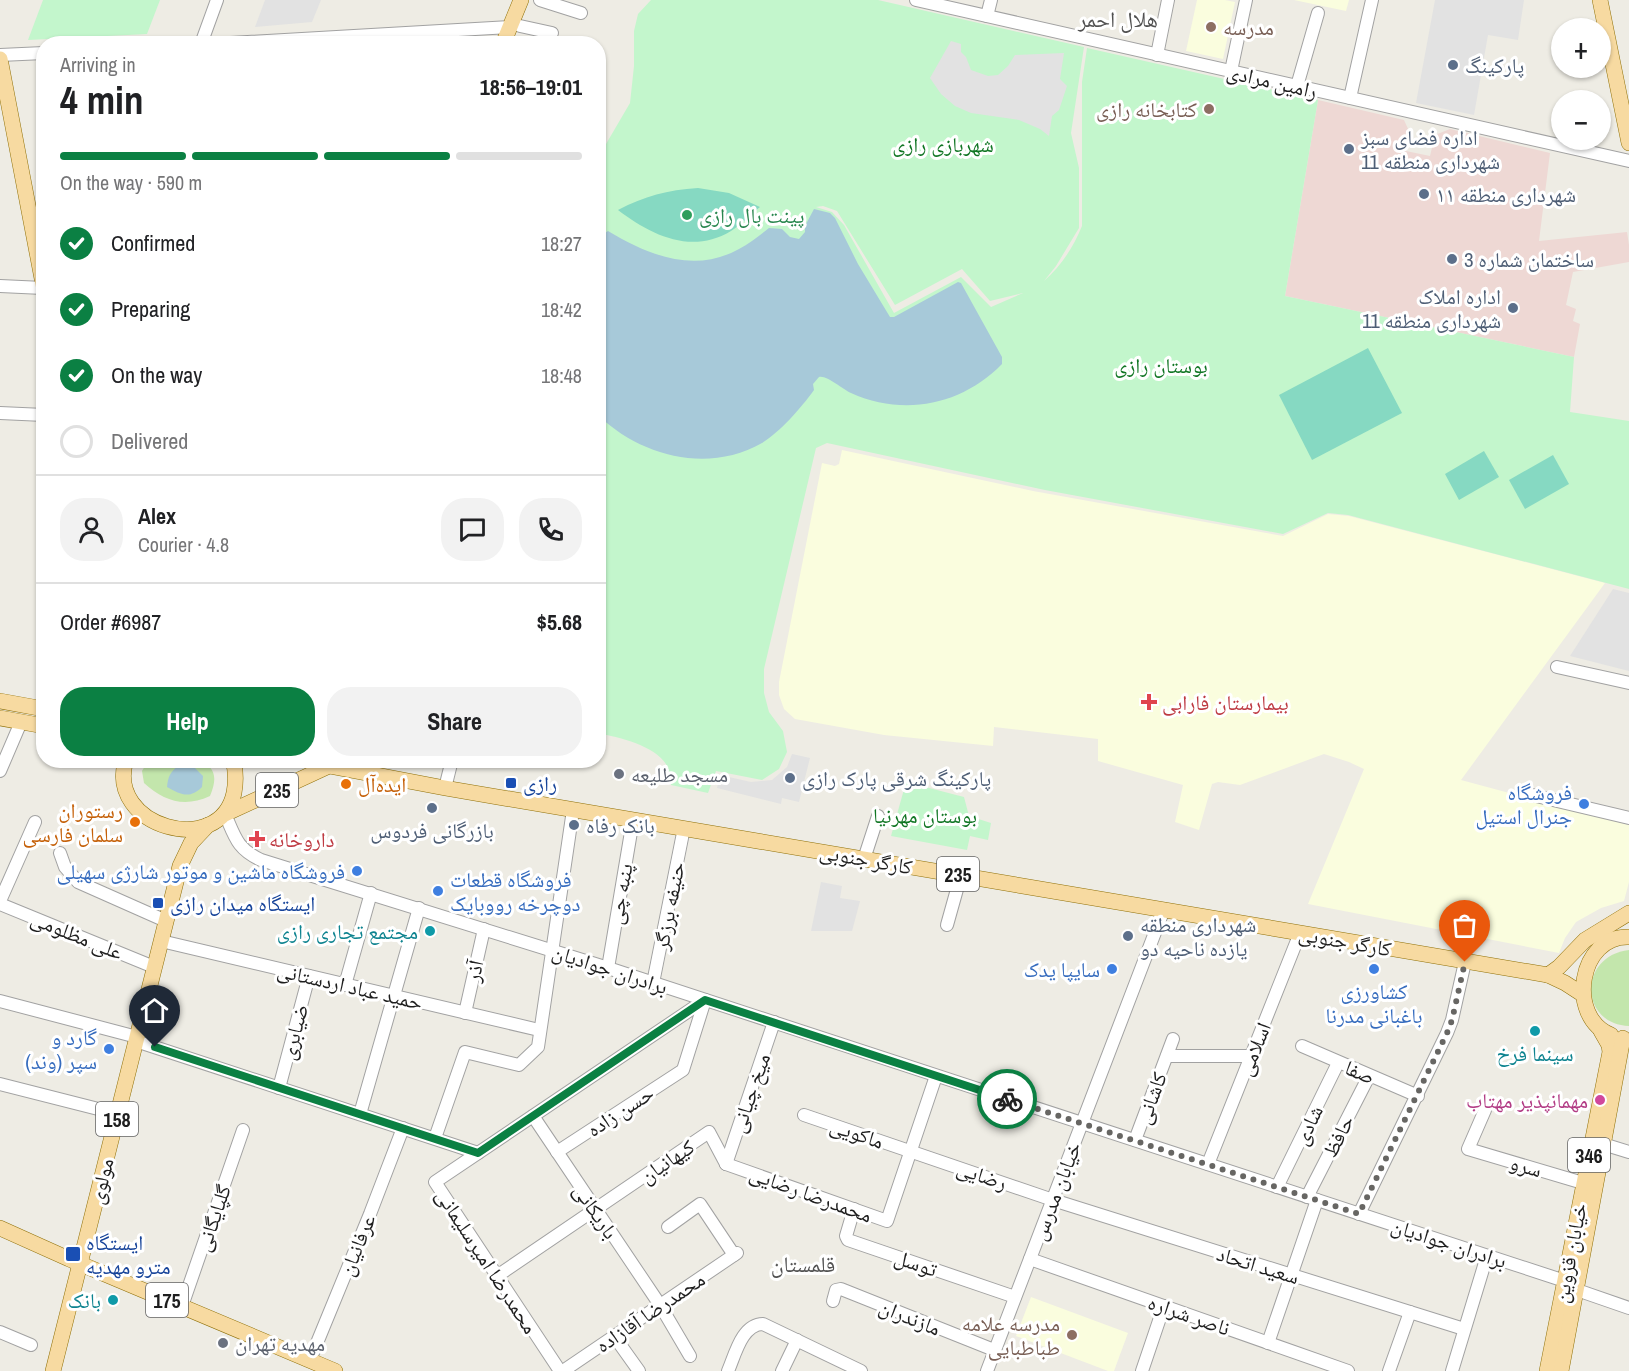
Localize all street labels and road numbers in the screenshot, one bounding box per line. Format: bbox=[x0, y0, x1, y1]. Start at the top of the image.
street label: رامین مرادی bbox=[1224, 57, 1320, 105]
road number: 235 bbox=[256, 773, 298, 807]
street label: کارگر جنوبی bbox=[817, 837, 915, 881]
road number: 235 bbox=[937, 857, 979, 891]
street label: حنیفه برزگر bbox=[646, 860, 692, 953]
street label: پنبه چی bbox=[600, 861, 640, 927]
street label: علی مظلومی bbox=[27, 903, 128, 967]
street label: کارگر جنوبی bbox=[1296, 919, 1394, 963]
street label: برادران جوادیان bbox=[549, 937, 671, 1001]
street label: حمید عباد اردستانی bbox=[274, 955, 426, 1017]
street label: آذر bbox=[457, 957, 491, 986]
street label: ضیابری bbox=[273, 1001, 315, 1063]
street label: اسلامی bbox=[1230, 1018, 1278, 1080]
street label: میخ چیانی bbox=[723, 1049, 777, 1137]
street label: صفا bbox=[1341, 1053, 1379, 1091]
street label: کاشانی bbox=[1128, 1068, 1174, 1128]
street label: حسن زاده bbox=[581, 1078, 659, 1144]
street label: شادی bbox=[1286, 1100, 1330, 1150]
road number: 158 bbox=[96, 1102, 138, 1136]
street label: ماکویی bbox=[826, 1110, 888, 1156]
street label: حافظ bbox=[1315, 1110, 1361, 1162]
street label: کیهانیان bbox=[634, 1132, 700, 1190]
street label: خیابان مدرس bbox=[1024, 1138, 1088, 1244]
road number: 346 bbox=[1568, 1138, 1610, 1172]
street label: سرو bbox=[1507, 1148, 1545, 1184]
street label: رضایی bbox=[953, 1153, 1011, 1197]
street label: مولوی bbox=[81, 1155, 121, 1207]
street label: محمدرضا رضایی bbox=[746, 1158, 876, 1230]
street label: باریکانی bbox=[567, 1177, 625, 1245]
street label: گلپایگانی bbox=[188, 1180, 238, 1255]
street label: محمدرضا امیرسلیمانی bbox=[429, 1183, 545, 1339]
street label: خیابان قزوین bbox=[1546, 1201, 1594, 1305]
street label: عرفانیان bbox=[332, 1209, 383, 1280]
street label: برادران جوادیان bbox=[1388, 1211, 1510, 1275]
street label: سعید اتحاد bbox=[1213, 1239, 1303, 1291]
street label: توسل bbox=[891, 1242, 941, 1284]
street label: محمدرضا آقازاده bbox=[589, 1265, 711, 1359]
road number: 175 bbox=[146, 1283, 188, 1317]
street label: ناصر شراره bbox=[1144, 1287, 1234, 1343]
street label: مازندران bbox=[875, 1292, 945, 1342]

